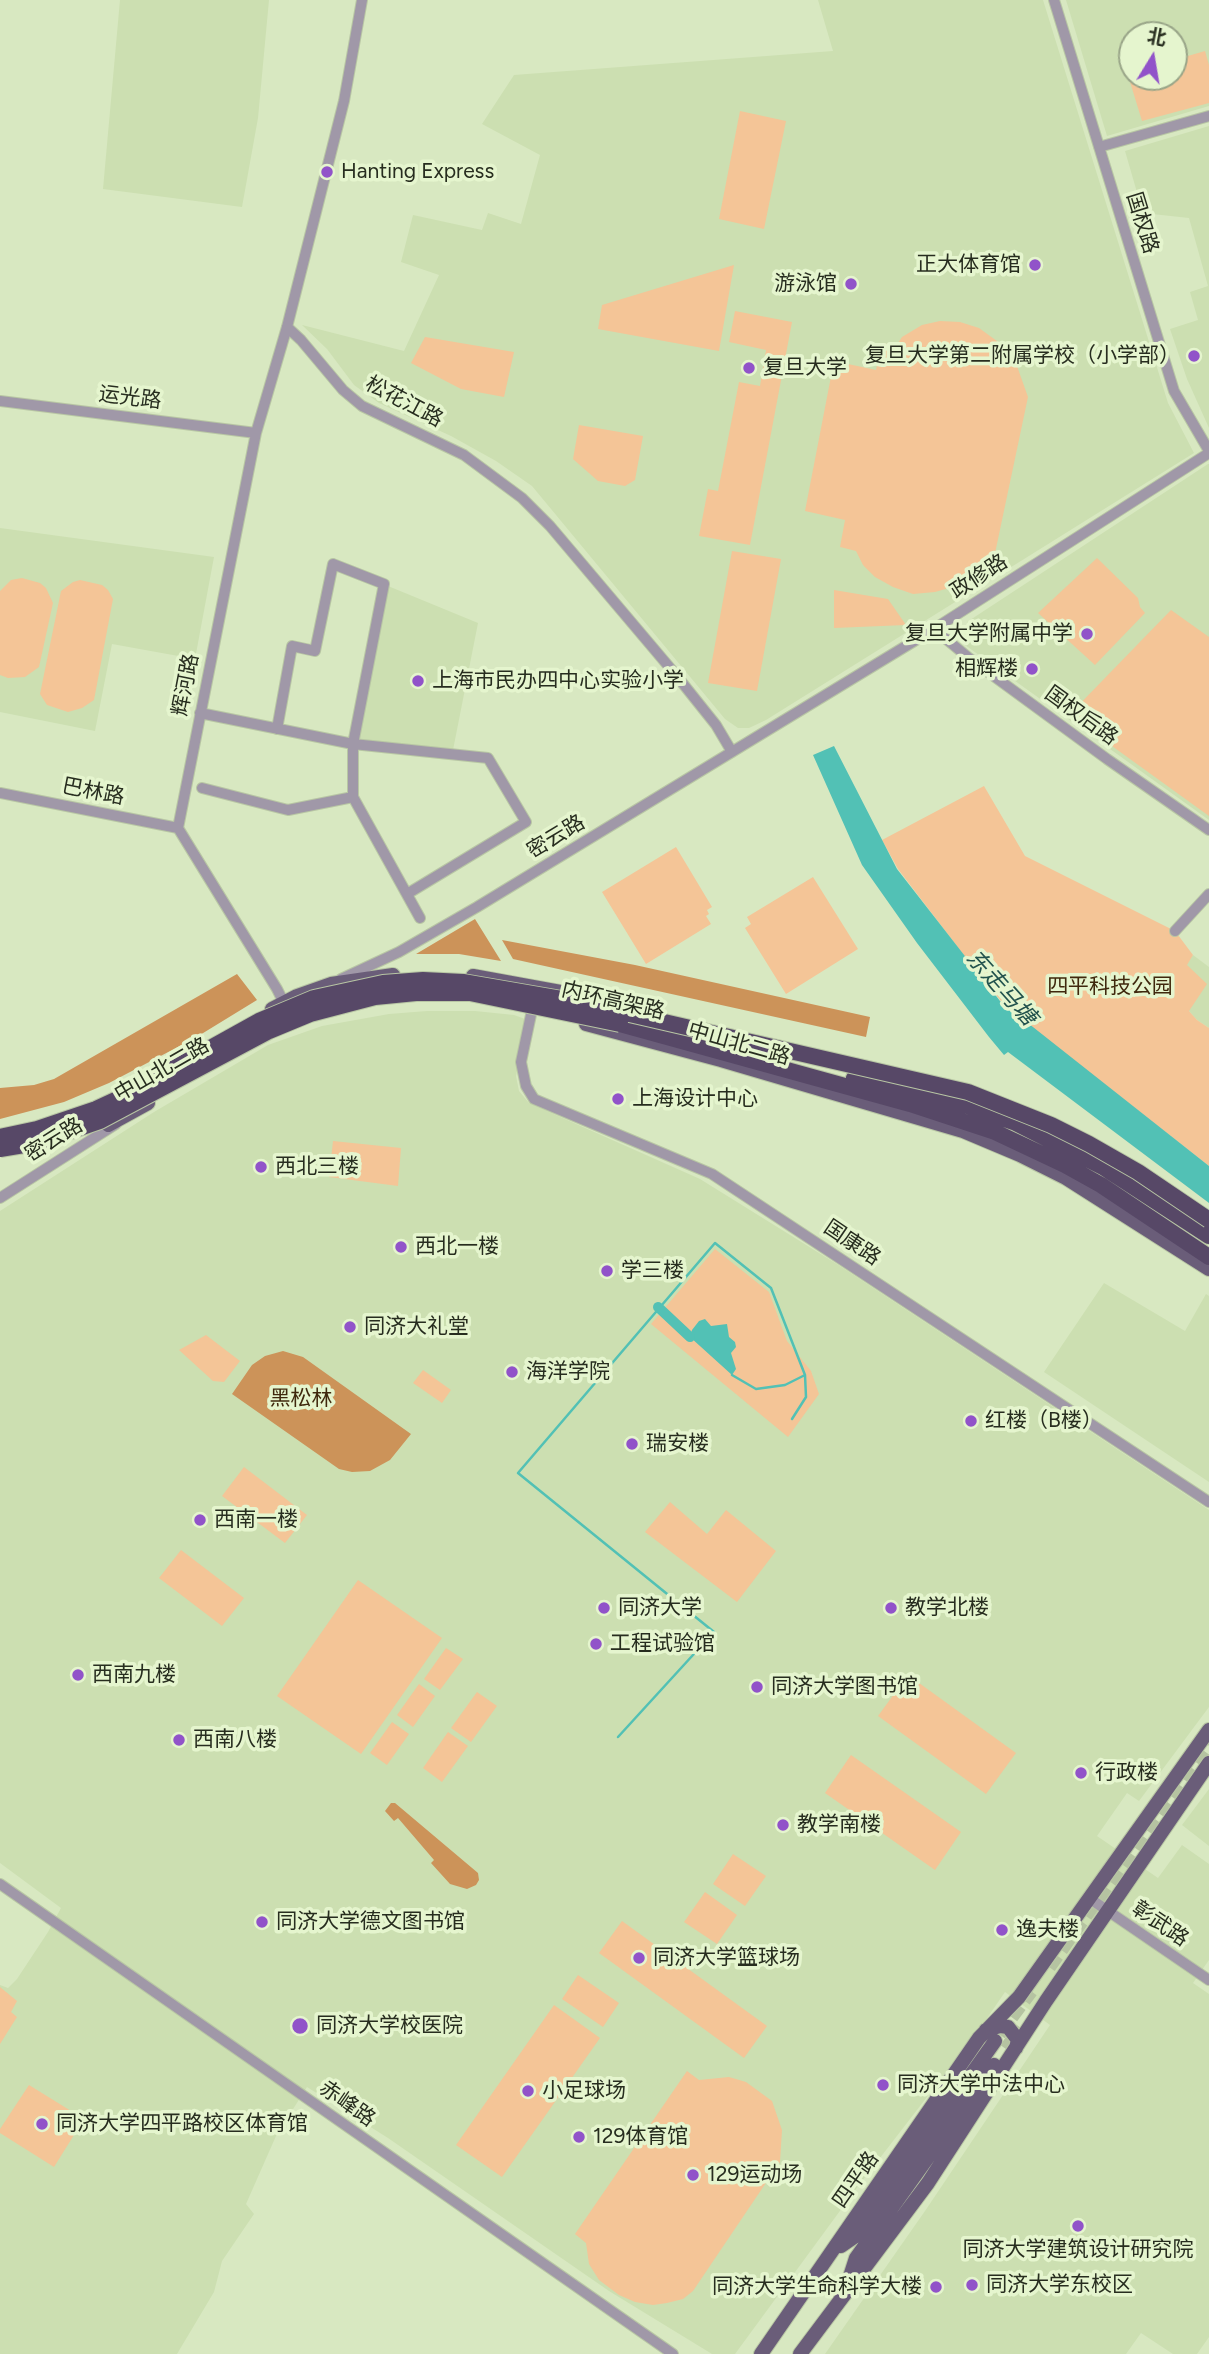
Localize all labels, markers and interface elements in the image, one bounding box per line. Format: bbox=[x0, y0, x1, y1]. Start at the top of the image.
north arrow bbox=[1118, 21, 1188, 91]
text: 北 bbox=[1145, 24, 1168, 50]
place label: Hanting Express bbox=[341, 159, 494, 185]
marker: Hanting Express bbox=[319, 164, 335, 180]
street label: 国权路 bbox=[1121, 189, 1163, 257]
place label: 正大体育馆 bbox=[916, 252, 1021, 278]
marker: 正大体育馆 bbox=[1027, 257, 1043, 273]
place label: 游泳馆 bbox=[774, 271, 837, 297]
marker: 游泳馆 bbox=[843, 276, 859, 292]
place label: 复旦大学第二附属学校（小学部） bbox=[865, 343, 1180, 369]
marker: 复旦大学第二附属学校（小学部） bbox=[1186, 348, 1202, 364]
place label: 复旦大学 bbox=[763, 355, 847, 381]
marker: 复旦大学 bbox=[741, 360, 757, 376]
street label: 松花江路 bbox=[361, 371, 447, 433]
street label: 运光路 bbox=[97, 382, 163, 414]
street label: 政修路 bbox=[946, 549, 1012, 605]
place label: 复旦大学附属中学 bbox=[905, 621, 1073, 647]
marker: 复旦大学附属中学 bbox=[1079, 626, 1095, 642]
street label: 辉河路 bbox=[168, 652, 204, 718]
place label: 相辉楼 bbox=[955, 656, 1018, 682]
marker: 相辉楼 bbox=[1024, 661, 1040, 677]
place label: 上海市民办四中心实验小学 bbox=[432, 668, 684, 694]
marker: 上海市民办四中心实验小学 bbox=[410, 673, 426, 689]
street label: 国权后路 bbox=[1040, 681, 1122, 751]
street label: 巴林路 bbox=[60, 774, 126, 810]
street label: 密云路 bbox=[523, 810, 589, 864]
water label: 东走马塘 bbox=[960, 945, 1042, 1031]
park label: 四平科技公园 bbox=[1047, 974, 1173, 1000]
street label: 内环高架路 bbox=[559, 977, 667, 1025]
street label: 中山北二路 bbox=[685, 1017, 793, 1071]
street label: 中山北二路 bbox=[110, 1033, 214, 1107]
place label: 上海设计中心 bbox=[632, 1086, 758, 1112]
marker: 上海设计中心 bbox=[610, 1091, 626, 1107]
street label: 密云路 bbox=[21, 1113, 87, 1167]
place label: 西北三楼 bbox=[275, 1154, 359, 1180]
marker: 西北三楼 bbox=[253, 1159, 269, 1175]
street label: 国康路 bbox=[819, 1215, 885, 1271]
place label: 西北一楼 bbox=[415, 1234, 499, 1260]
marker: 西北一楼 bbox=[393, 1239, 409, 1255]
place label: 学三楼 bbox=[621, 1258, 684, 1284]
marker: 学三楼 bbox=[599, 1263, 615, 1279]
place label: 同济大礼堂 bbox=[364, 1314, 469, 1340]
marker: 同济大礼堂 bbox=[342, 1319, 358, 1335]
place label: 海洋学院 bbox=[526, 1359, 610, 1385]
marker: 海洋学院 bbox=[504, 1364, 520, 1380]
park label: 黑松林 bbox=[270, 1386, 332, 1412]
place label: 红楼（B楼） bbox=[985, 1408, 1103, 1434]
marker: 红楼（B楼） bbox=[963, 1413, 979, 1429]
place label: 瑞安楼 bbox=[646, 1431, 709, 1457]
marker: 瑞安楼 bbox=[624, 1436, 640, 1452]
place label: 西南一楼 bbox=[214, 1507, 298, 1533]
marker: 西南一楼 bbox=[192, 1512, 208, 1528]
place label: 同济大学 bbox=[618, 1595, 702, 1621]
place label: 教学北楼 bbox=[905, 1595, 989, 1621]
marker: 同济大学 bbox=[596, 1600, 612, 1616]
marker: 教学北楼 bbox=[883, 1600, 899, 1616]
place label: 工程试验馆 bbox=[610, 1631, 715, 1657]
marker: 工程试验馆 bbox=[588, 1636, 604, 1652]
place label: 西南九楼 bbox=[92, 1662, 176, 1688]
marker: 西南九楼 bbox=[70, 1667, 86, 1683]
place label: 同济大学图书馆 bbox=[771, 1674, 918, 1700]
marker: 同济大学图书馆 bbox=[749, 1679, 765, 1695]
place label: 西南八楼 bbox=[193, 1727, 277, 1753]
marker: 西南八楼 bbox=[171, 1732, 187, 1748]
place label: 行政楼 bbox=[1095, 1760, 1158, 1786]
marker: 行政楼 bbox=[1073, 1765, 1089, 1781]
place label: 教学南楼 bbox=[797, 1812, 881, 1838]
marker: 教学南楼 bbox=[775, 1817, 791, 1833]
street label: 彰武路 bbox=[1127, 1896, 1193, 1952]
place label: 同济大学德文图书馆 bbox=[276, 1909, 465, 1935]
marker: 同济大学德文图书馆 bbox=[254, 1914, 270, 1930]
place label: 逸夫楼 bbox=[1016, 1917, 1079, 1943]
marker: 逸夫楼 bbox=[994, 1922, 1010, 1938]
place label: 同济大学篮球场 bbox=[653, 1945, 800, 1971]
marker: 同济大学篮球场 bbox=[631, 1950, 647, 1966]
place label: 同济大学校医院 bbox=[316, 2013, 463, 2039]
marker: 同济大学校医院 bbox=[290, 2016, 310, 2036]
place label: 同济大学中法中心 bbox=[897, 2072, 1065, 2098]
street label: 赤峰路 bbox=[314, 2076, 380, 2132]
marker: 同济大学中法中心 bbox=[875, 2077, 891, 2093]
place label: 小足球场 bbox=[542, 2078, 626, 2104]
marker: 小足球场 bbox=[520, 2083, 536, 2099]
place label: 同济大学四平路校区体育馆 bbox=[56, 2111, 308, 2137]
marker: 同济大学四平路校区体育馆 bbox=[34, 2116, 50, 2132]
place label: 129体育馆 bbox=[593, 2124, 688, 2150]
marker: 129体育馆 bbox=[571, 2129, 587, 2145]
street label: 四平路 bbox=[828, 2147, 884, 2213]
place label: 129运动场 bbox=[707, 2162, 802, 2188]
marker: 129运动场 bbox=[685, 2167, 701, 2183]
marker: 同济大学建筑设计研究院 bbox=[1070, 2218, 1086, 2234]
place label: 同济大学建筑设计研究院 bbox=[963, 2237, 1193, 2263]
place label: 同济大学东校区 bbox=[986, 2272, 1133, 2298]
place label: 同济大学生命科学大楼 bbox=[712, 2274, 922, 2300]
marker: 同济大学东校区 bbox=[964, 2277, 980, 2293]
marker: 同济大学生命科学大楼 bbox=[928, 2279, 944, 2295]

